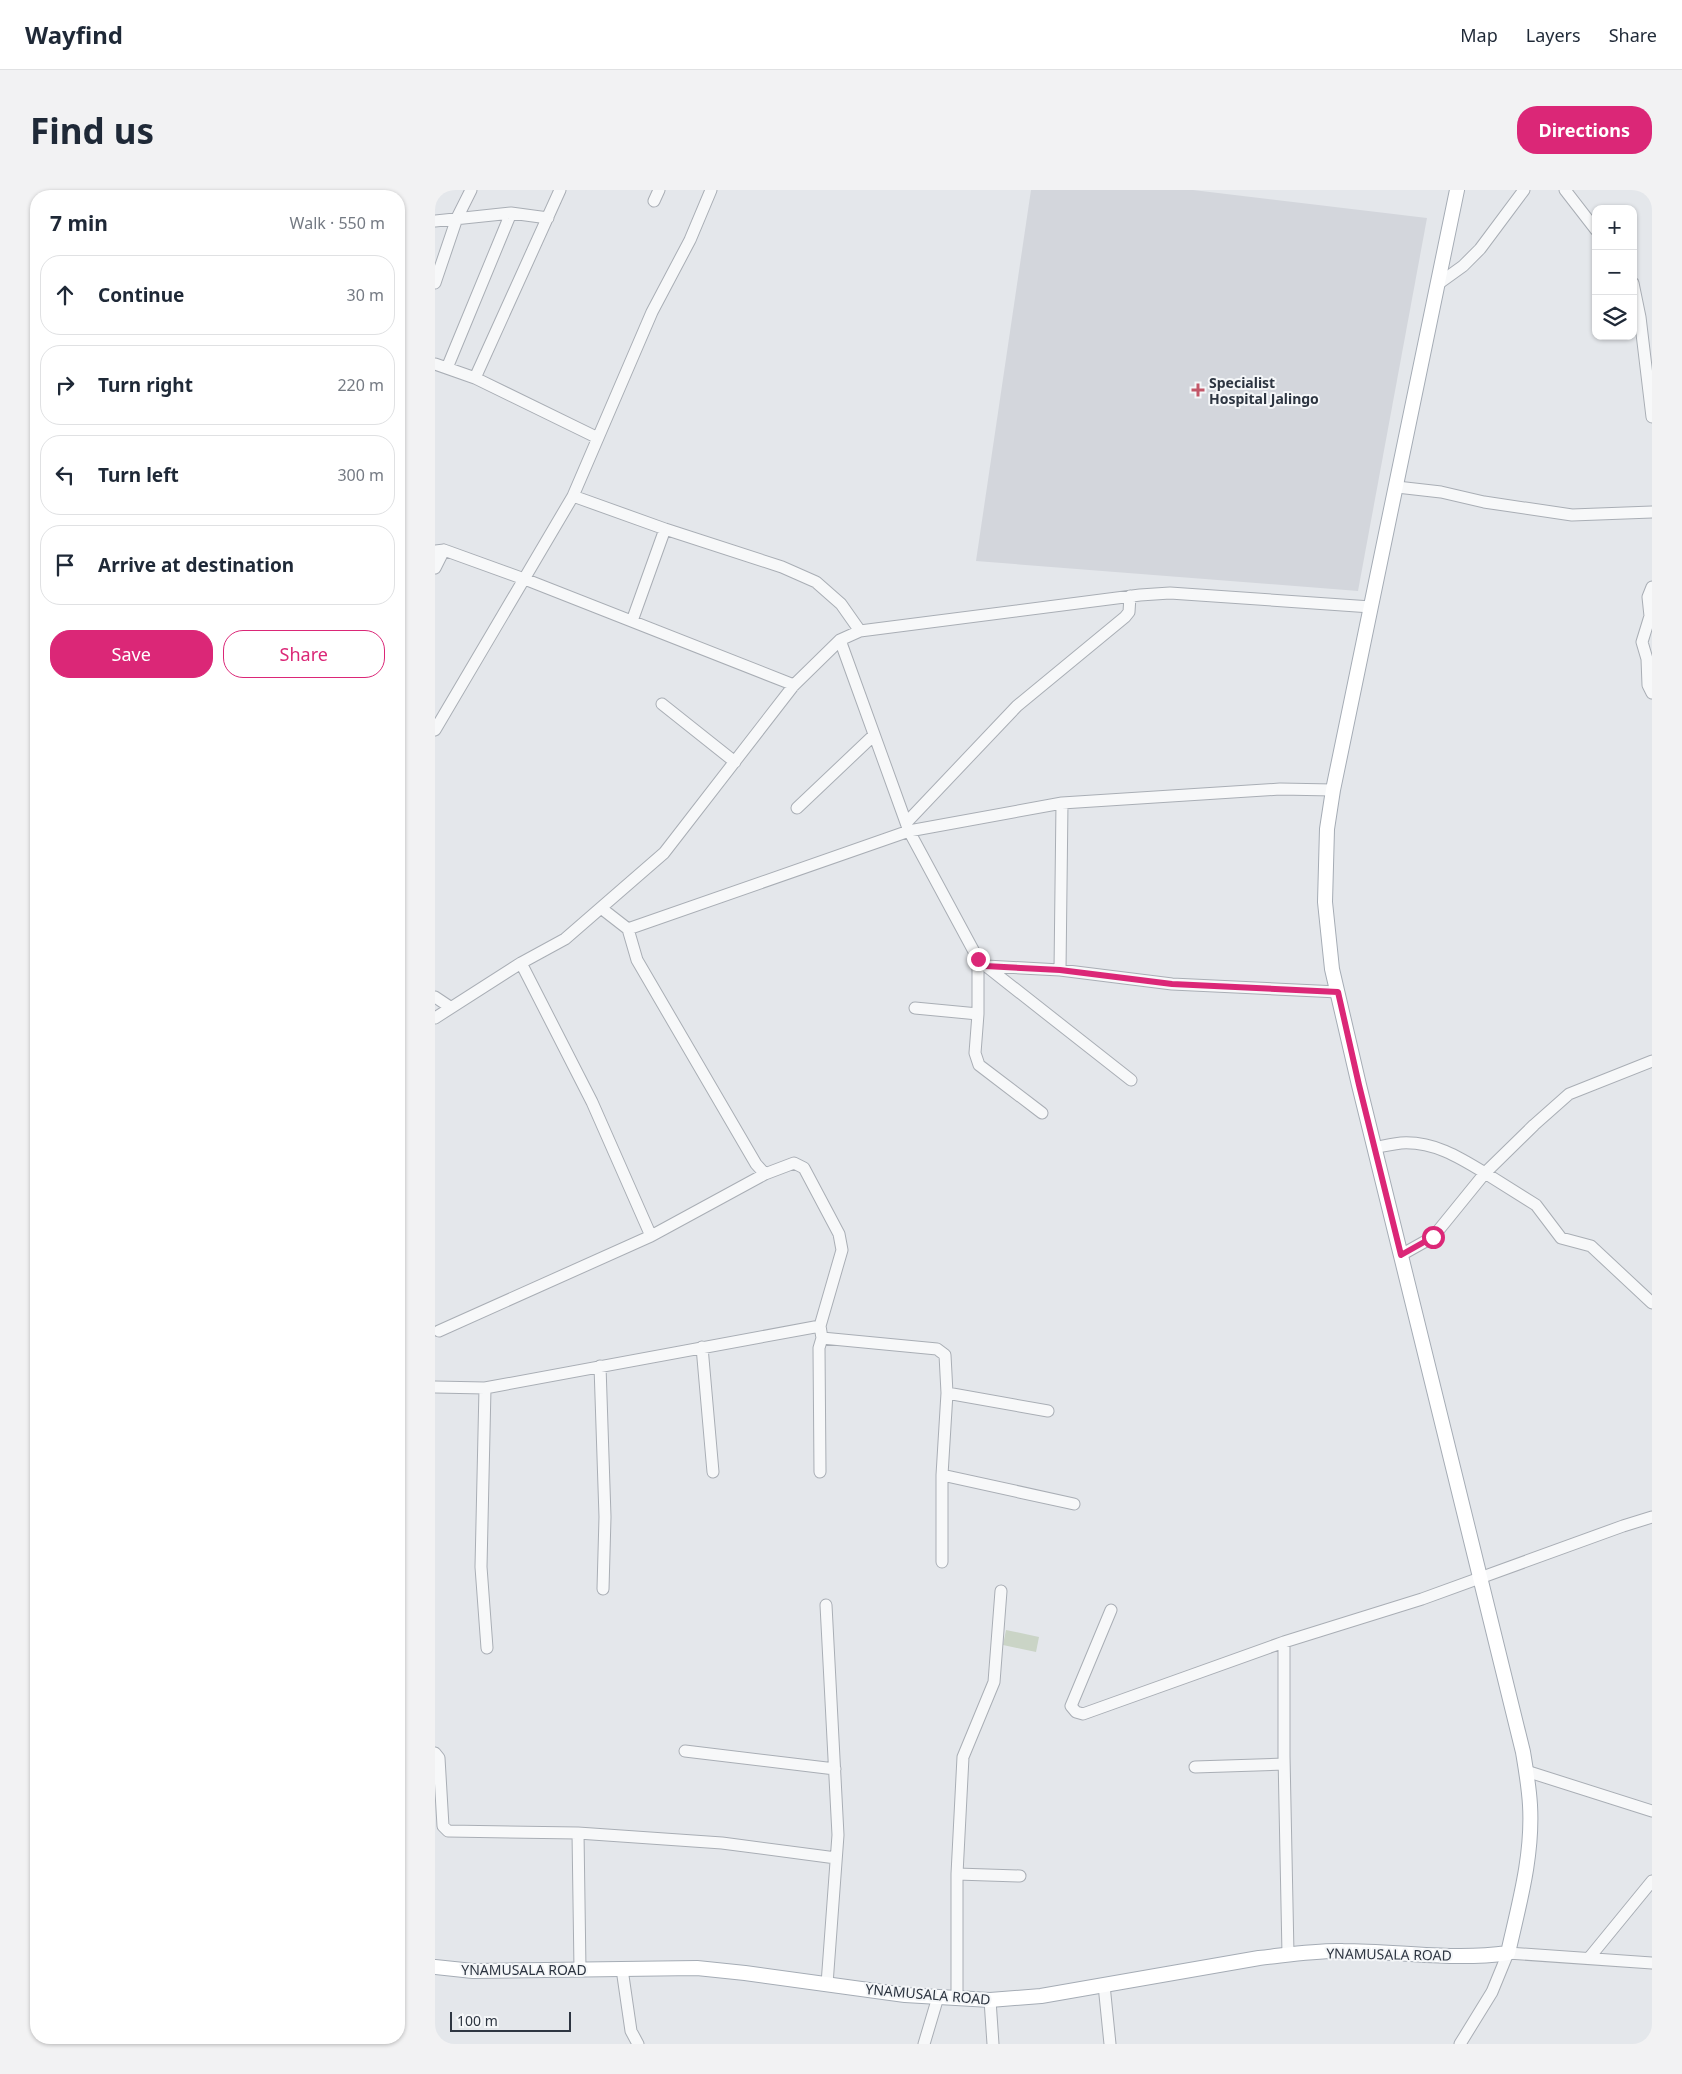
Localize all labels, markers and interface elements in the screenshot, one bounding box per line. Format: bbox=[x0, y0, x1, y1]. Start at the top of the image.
text: Wayfind bbox=[25, 18, 123, 51]
text: Map bbox=[1460, 23, 1498, 47]
text: Layers bbox=[1526, 23, 1581, 47]
text: Share bbox=[1609, 23, 1657, 47]
button: Directions bbox=[1517, 106, 1652, 154]
text: Find us bbox=[30, 107, 154, 154]
map controls bbox=[1592, 205, 1637, 340]
button: + bbox=[1592, 205, 1637, 250]
text: 7 min bbox=[50, 209, 108, 237]
text: Walk · 550 m bbox=[290, 212, 385, 234]
button: − bbox=[1592, 250, 1637, 295]
icon: ahead bbox=[51, 281, 79, 309]
text: Continue bbox=[98, 282, 184, 308]
text: 30 m bbox=[347, 284, 384, 306]
button: layers bbox=[1592, 295, 1637, 340]
icon: right bbox=[51, 371, 79, 399]
text: Turn right bbox=[98, 372, 193, 398]
place label: Specialist Hospital Jalingo bbox=[1209, 373, 1319, 408]
text: 220 m bbox=[337, 374, 384, 396]
marker: Specialist Hospital Jalingo bbox=[1191, 383, 1205, 397]
icon: left bbox=[51, 461, 79, 489]
text: Turn left bbox=[98, 462, 179, 488]
text: 300 m bbox=[337, 464, 384, 486]
icon: arrive bbox=[51, 551, 79, 579]
text: Arrive at destination bbox=[98, 552, 294, 578]
button: Save bbox=[50, 630, 213, 678]
button: Share bbox=[223, 630, 385, 678]
route end bbox=[967, 948, 990, 971]
route start bbox=[1422, 1226, 1445, 1249]
street label: YNAMUSALA ROAD bbox=[1326, 1943, 1452, 1965]
street label: YNAMUSALA ROAD bbox=[461, 1960, 587, 1979]
street label: YNAMUSALA ROAD bbox=[865, 1979, 991, 2009]
scale bar bbox=[450, 2009, 571, 2032]
text: 100 m bbox=[457, 2011, 498, 2030]

